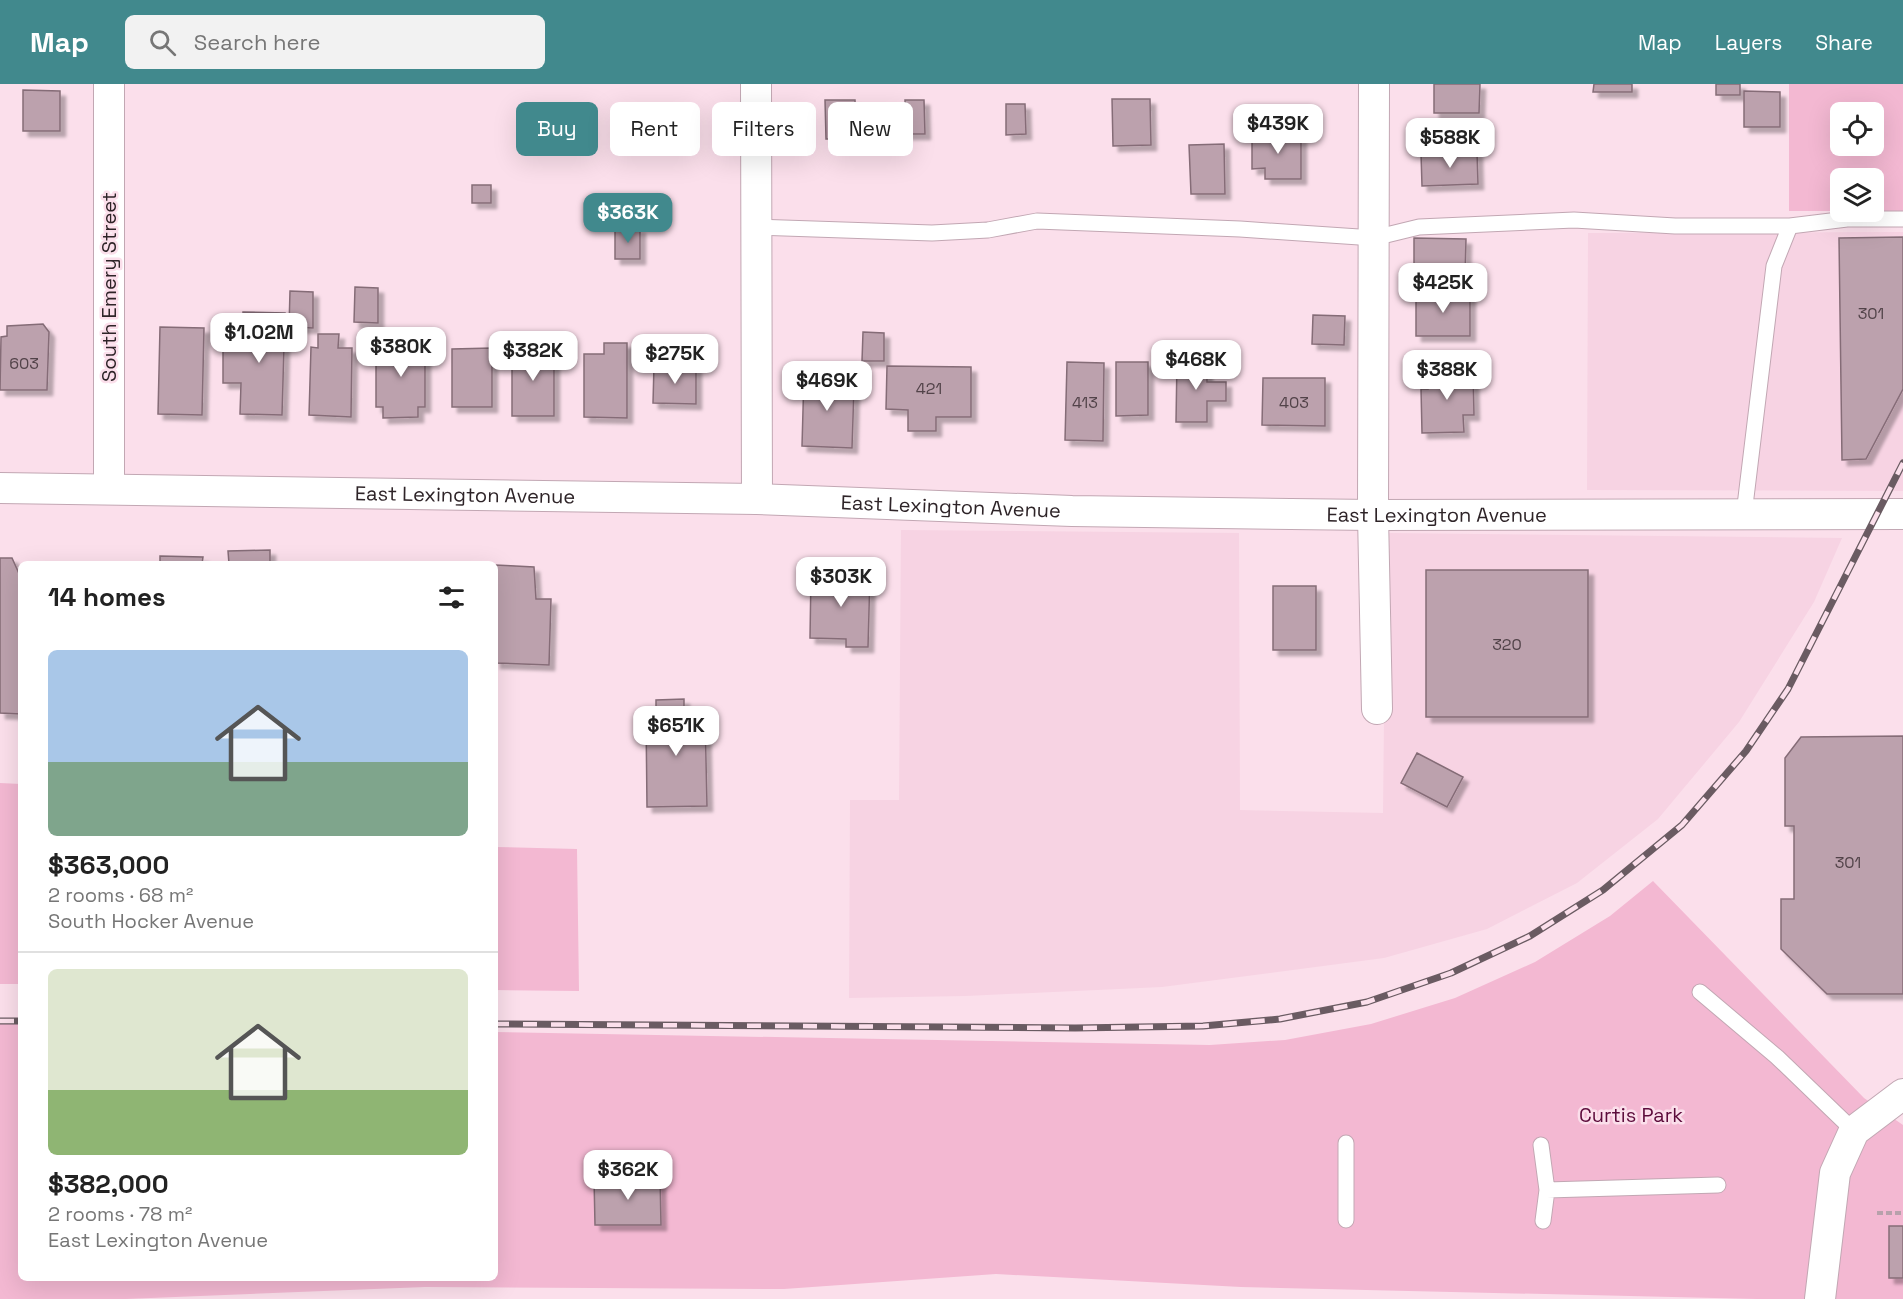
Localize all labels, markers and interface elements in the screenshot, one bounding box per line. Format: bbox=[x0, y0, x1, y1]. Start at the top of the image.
search box bbox=[125, 15, 545, 69]
text: Map bbox=[30, 24, 89, 60]
icon: search bbox=[146, 26, 179, 59]
text: Search here bbox=[194, 28, 321, 56]
text: Map bbox=[1638, 29, 1682, 56]
text: Layers bbox=[1715, 29, 1782, 56]
text: Share bbox=[1815, 29, 1873, 56]
chip: Buy bbox=[516, 102, 598, 156]
chip: Rent bbox=[610, 102, 700, 156]
chip: Filters bbox=[712, 102, 816, 156]
chip: New bbox=[828, 102, 913, 156]
map controls bbox=[1830, 102, 1884, 222]
button: locate bbox=[1830, 102, 1884, 156]
pin: $439K bbox=[1236, 104, 1320, 155]
text: $439K bbox=[1247, 110, 1309, 136]
pin: $588K bbox=[1408, 118, 1492, 169]
text: $588K bbox=[1420, 124, 1480, 150]
button: layers bbox=[1830, 168, 1884, 222]
street label: South Emery Street bbox=[96, 192, 122, 382]
pin: $363K bbox=[586, 193, 670, 244]
text: $363K bbox=[597, 199, 659, 225]
pin: $425K bbox=[1401, 263, 1485, 314]
text: $425K bbox=[1412, 269, 1474, 295]
house number: 301 bbox=[1858, 303, 1884, 324]
pin: $1.02M bbox=[210, 313, 308, 364]
text: $1.02M bbox=[224, 319, 294, 345]
pin: $380K bbox=[359, 327, 443, 378]
pin: $382K bbox=[491, 331, 575, 382]
text: $380K bbox=[370, 333, 432, 359]
pin: $275K bbox=[633, 334, 717, 385]
text: $382K bbox=[503, 337, 563, 363]
text: $275K bbox=[645, 340, 705, 366]
pin: $468K bbox=[1154, 340, 1238, 391]
text: $468K bbox=[1165, 346, 1227, 372]
pin: $388K bbox=[1405, 350, 1489, 401]
house number: 603 bbox=[9, 353, 39, 374]
text: $388K bbox=[1417, 356, 1477, 382]
pin: $469K bbox=[785, 361, 869, 412]
text: $469K bbox=[796, 367, 858, 393]
house number: 421 bbox=[916, 378, 942, 399]
house number: 413 bbox=[1072, 392, 1098, 413]
house number: 403 bbox=[1279, 392, 1309, 413]
street label: East Lexington Avenue bbox=[355, 480, 575, 509]
street label: East Lexington Avenue bbox=[840, 489, 1061, 524]
street label: East Lexington Avenue bbox=[1326, 501, 1547, 528]
pin: $303K bbox=[799, 557, 883, 608]
text: $303K bbox=[810, 563, 872, 589]
text: 14 homes bbox=[48, 580, 166, 614]
icon: filters bbox=[435, 581, 468, 614]
house number: 320 bbox=[1492, 634, 1522, 655]
icon: home bbox=[204, 689, 312, 797]
pin: $651K bbox=[634, 706, 718, 757]
text: $651K bbox=[647, 712, 705, 738]
text: $363,000 bbox=[48, 848, 169, 882]
house number: 301 bbox=[1835, 852, 1861, 873]
text: 2 rooms · 68 m² bbox=[48, 882, 193, 908]
text: South Hocker Avenue bbox=[48, 908, 254, 934]
icon: home bbox=[204, 1008, 312, 1116]
park label: Curtis Park bbox=[1579, 1102, 1683, 1128]
pin: $362K bbox=[586, 1150, 670, 1201]
text: $362K bbox=[598, 1156, 658, 1182]
text: $382,000 bbox=[48, 1167, 168, 1201]
text: 2 rooms · 78 m² bbox=[48, 1201, 192, 1227]
text: East Lexington Avenue bbox=[48, 1227, 268, 1253]

